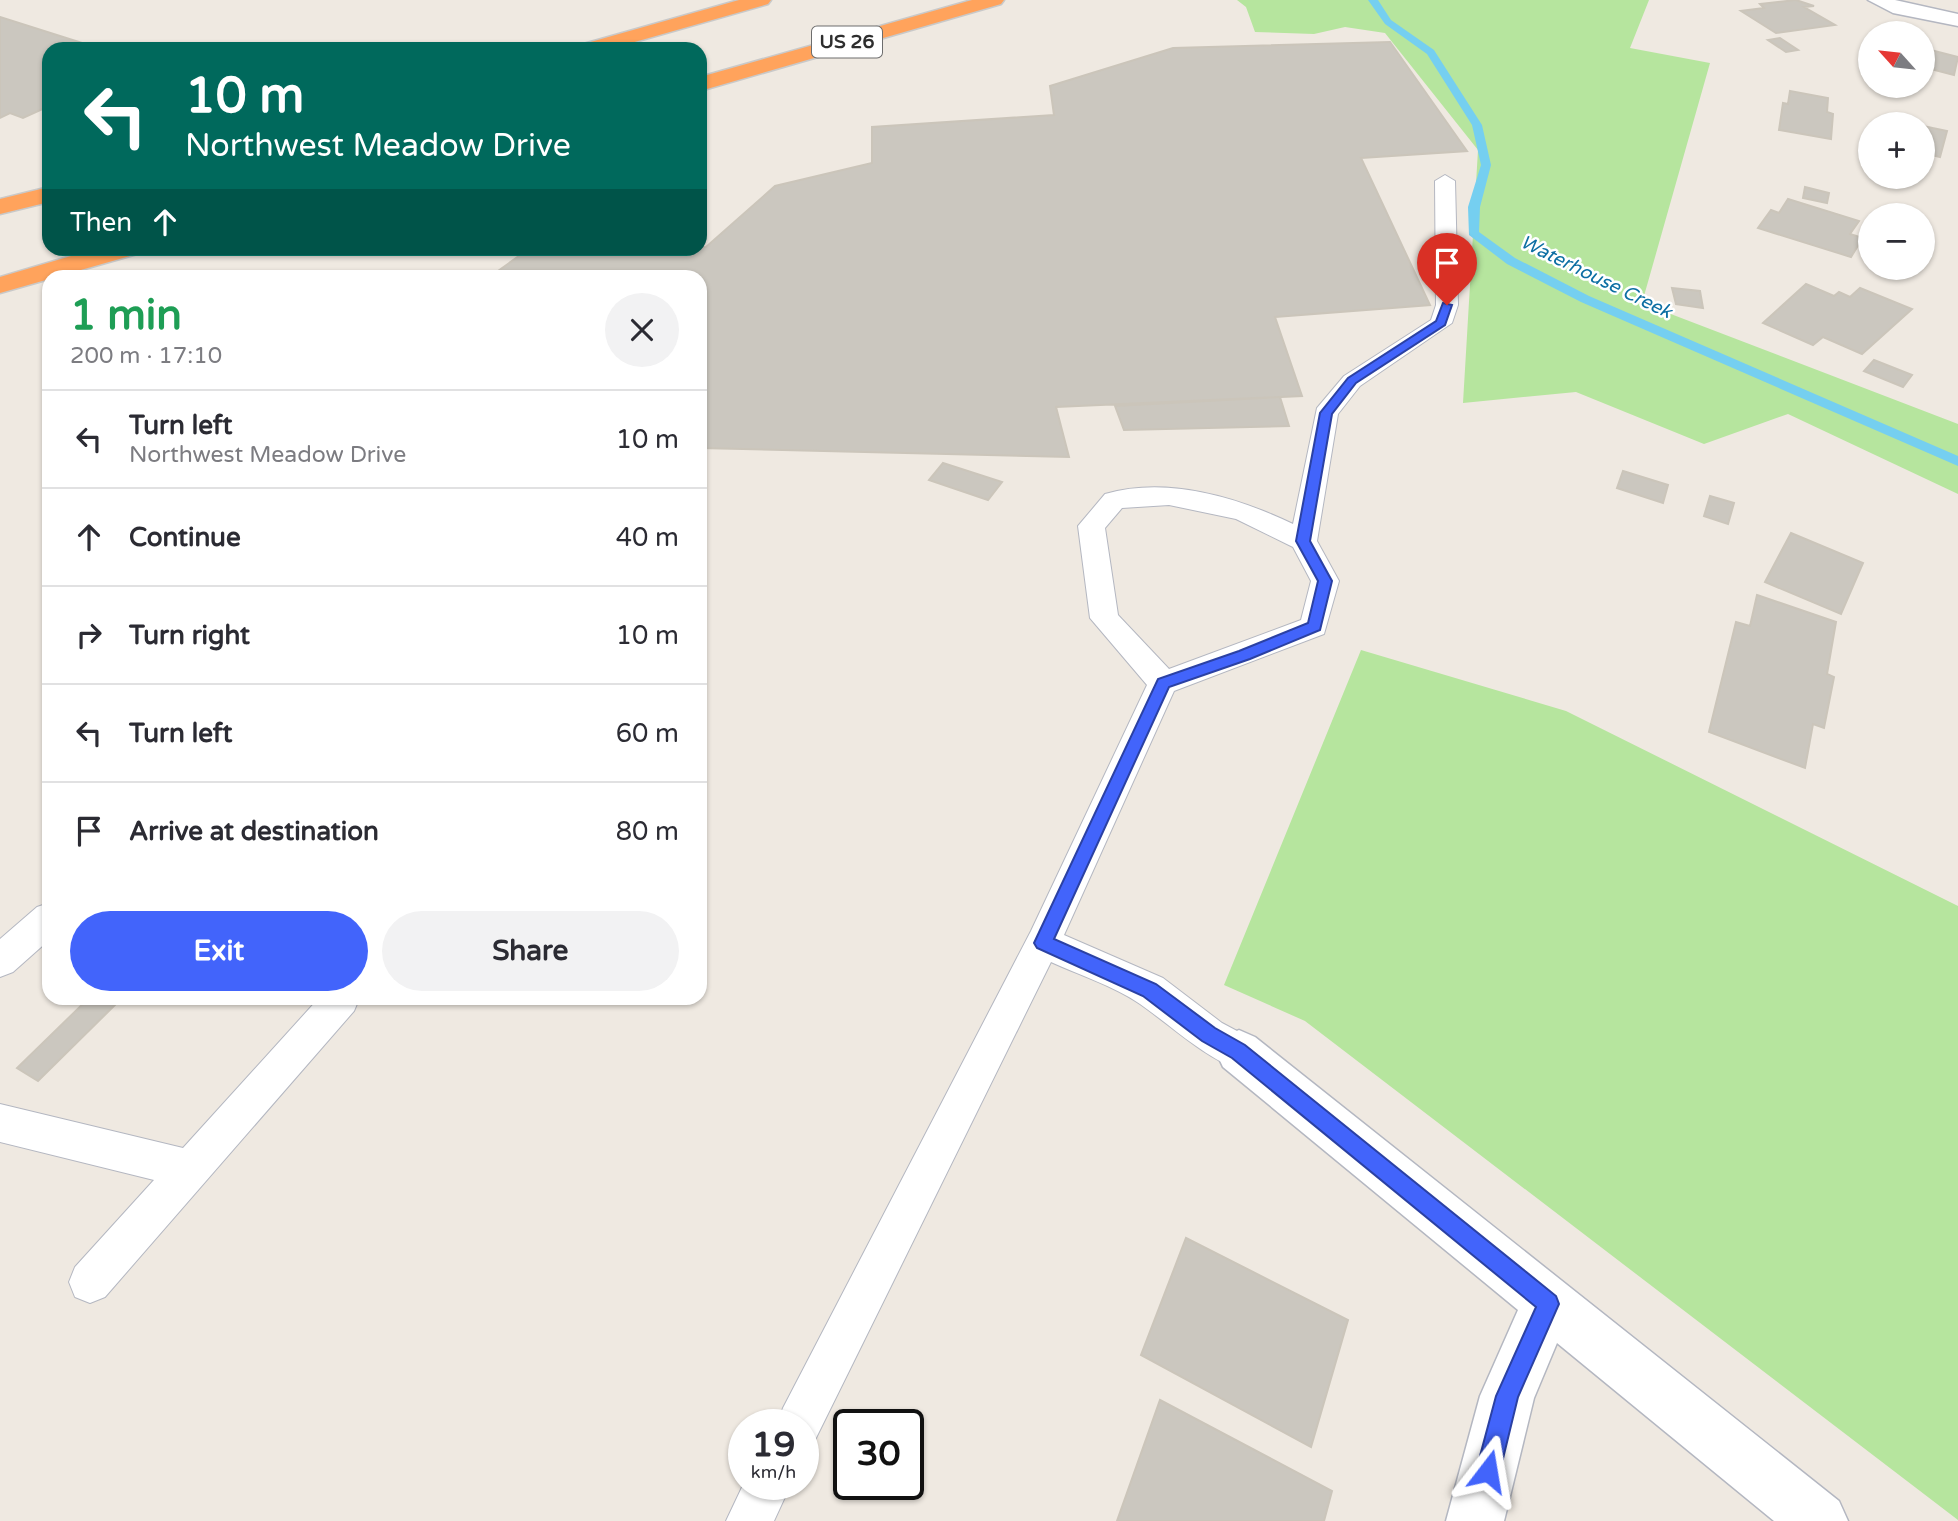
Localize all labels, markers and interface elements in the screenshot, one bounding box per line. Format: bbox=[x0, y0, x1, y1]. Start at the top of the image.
north arrow bbox=[1858, 21, 1936, 98]
map controls bbox=[1858, 21, 1935, 280]
road number: US 26 bbox=[812, 26, 882, 58]
text: 10 m bbox=[185, 67, 304, 126]
icon: left bbox=[70, 70, 161, 161]
button: + bbox=[1858, 112, 1935, 189]
text: Northwest Meadow Drive bbox=[185, 127, 571, 165]
icon: ahead bbox=[146, 203, 184, 241]
button: − bbox=[1858, 203, 1935, 280]
text: Then bbox=[70, 207, 132, 238]
water label: Waterhouse Creek bbox=[1517, 231, 1677, 324]
pin bbox=[1417, 233, 1477, 305]
icon: arrive bbox=[1428, 244, 1466, 282]
text: 1 min bbox=[70, 290, 182, 341]
button: close bbox=[605, 293, 679, 367]
text: 200 m · 17:10 bbox=[70, 342, 222, 370]
text: Turn left bbox=[129, 410, 232, 441]
icon: left bbox=[70, 420, 108, 458]
text: 10 m bbox=[616, 424, 679, 455]
text: Northwest Meadow Drive bbox=[129, 441, 406, 469]
icon: ahead bbox=[70, 518, 108, 556]
text: Continue bbox=[129, 522, 241, 553]
text: 40 m bbox=[616, 522, 679, 553]
icon: right bbox=[70, 616, 108, 654]
text: Turn right bbox=[129, 620, 250, 651]
text: 10 m bbox=[616, 620, 679, 651]
icon: left bbox=[70, 714, 108, 752]
text: Turn left bbox=[129, 718, 232, 749]
text: 60 m bbox=[616, 718, 679, 749]
icon: arrive bbox=[70, 812, 108, 850]
text: Arrive at destination bbox=[129, 816, 379, 847]
text: 80 m bbox=[616, 816, 679, 847]
button: Exit bbox=[70, 911, 368, 991]
button: Share bbox=[382, 911, 679, 991]
speed limit sign: 30 bbox=[833, 1409, 924, 1500]
text: 19 bbox=[752, 1424, 795, 1466]
position arrow bbox=[1451, 1434, 1525, 1508]
text: km/h bbox=[751, 1461, 796, 1483]

